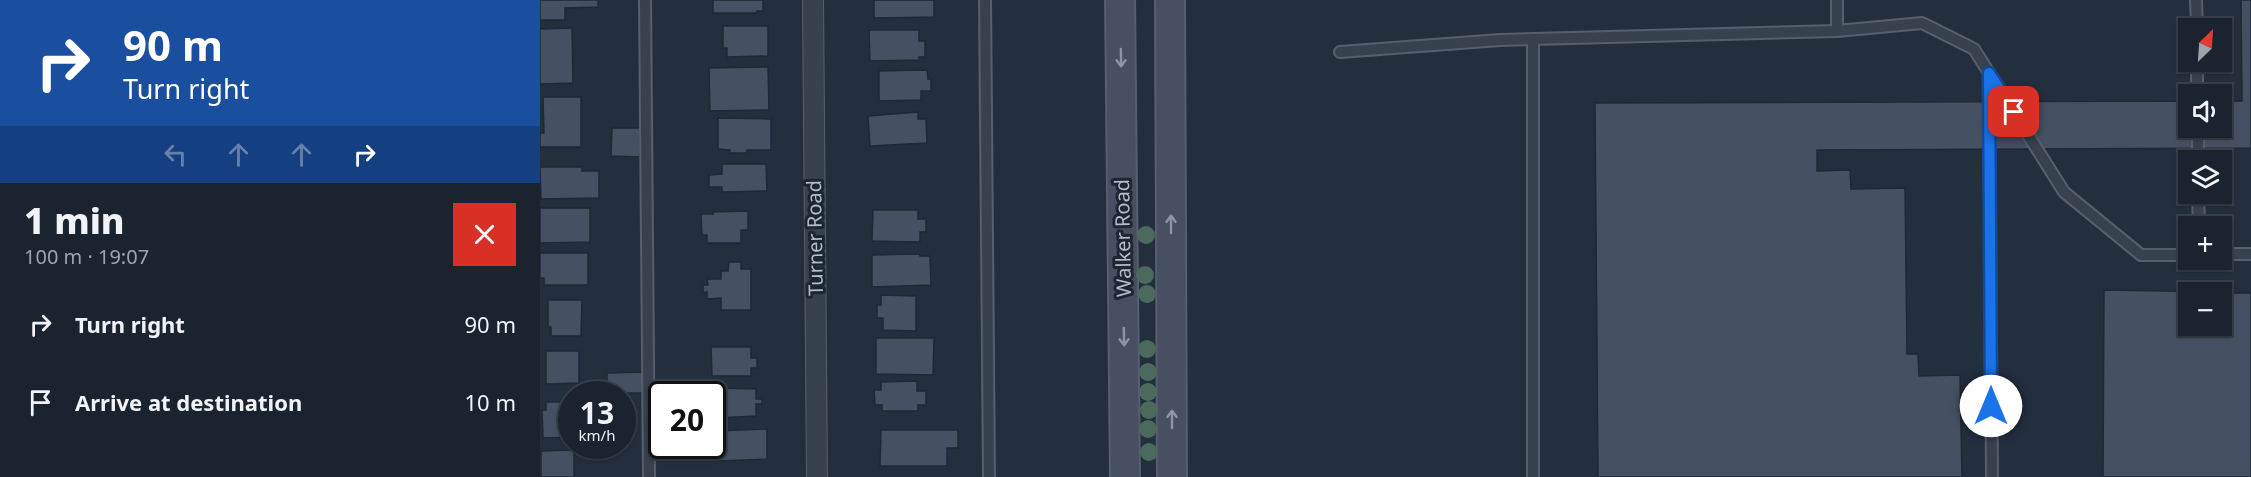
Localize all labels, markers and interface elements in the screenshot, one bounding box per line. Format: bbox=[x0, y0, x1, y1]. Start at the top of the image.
text: 90 m bbox=[123, 16, 223, 73]
north arrow bbox=[2178, 18, 2232, 72]
map controls bbox=[2178, 18, 2232, 336]
icon: right bbox=[24, 24, 102, 102]
one-way arrow bbox=[1115, 48, 1127, 68]
text: Turn right bbox=[123, 70, 249, 107]
button: sound bbox=[2178, 84, 2232, 138]
pin bbox=[1988, 86, 2039, 137]
icon: arrive bbox=[1997, 95, 2030, 128]
icon: left bbox=[159, 138, 192, 171]
icon: ahead bbox=[222, 138, 255, 171]
icon: ahead bbox=[285, 138, 318, 171]
icon: right bbox=[348, 138, 381, 171]
button: layers bbox=[2178, 150, 2232, 204]
street label: Walker Road bbox=[1108, 179, 1137, 297]
street label: Turner Road bbox=[800, 180, 829, 296]
text: 1 min bbox=[24, 196, 125, 245]
button: close bbox=[453, 203, 516, 266]
one-way arrow bbox=[1165, 214, 1177, 234]
button: + bbox=[2178, 216, 2232, 270]
text: 100 m · 19:07 bbox=[24, 243, 149, 270]
button: − bbox=[2178, 282, 2232, 336]
icon: right bbox=[24, 308, 57, 341]
text: Turn right bbox=[75, 309, 185, 339]
text: 90 m bbox=[465, 309, 516, 339]
one-way arrow bbox=[1118, 327, 1130, 347]
position arrow bbox=[1959, 374, 2023, 438]
speed limit sign: 20 bbox=[648, 381, 726, 459]
icon: arrive bbox=[24, 386, 57, 419]
text: Arrive at destination bbox=[75, 387, 302, 417]
text: 10 m bbox=[465, 387, 516, 417]
text: 13 bbox=[580, 392, 614, 433]
one-way arrow bbox=[1166, 409, 1178, 429]
text: km/h bbox=[579, 425, 615, 445]

